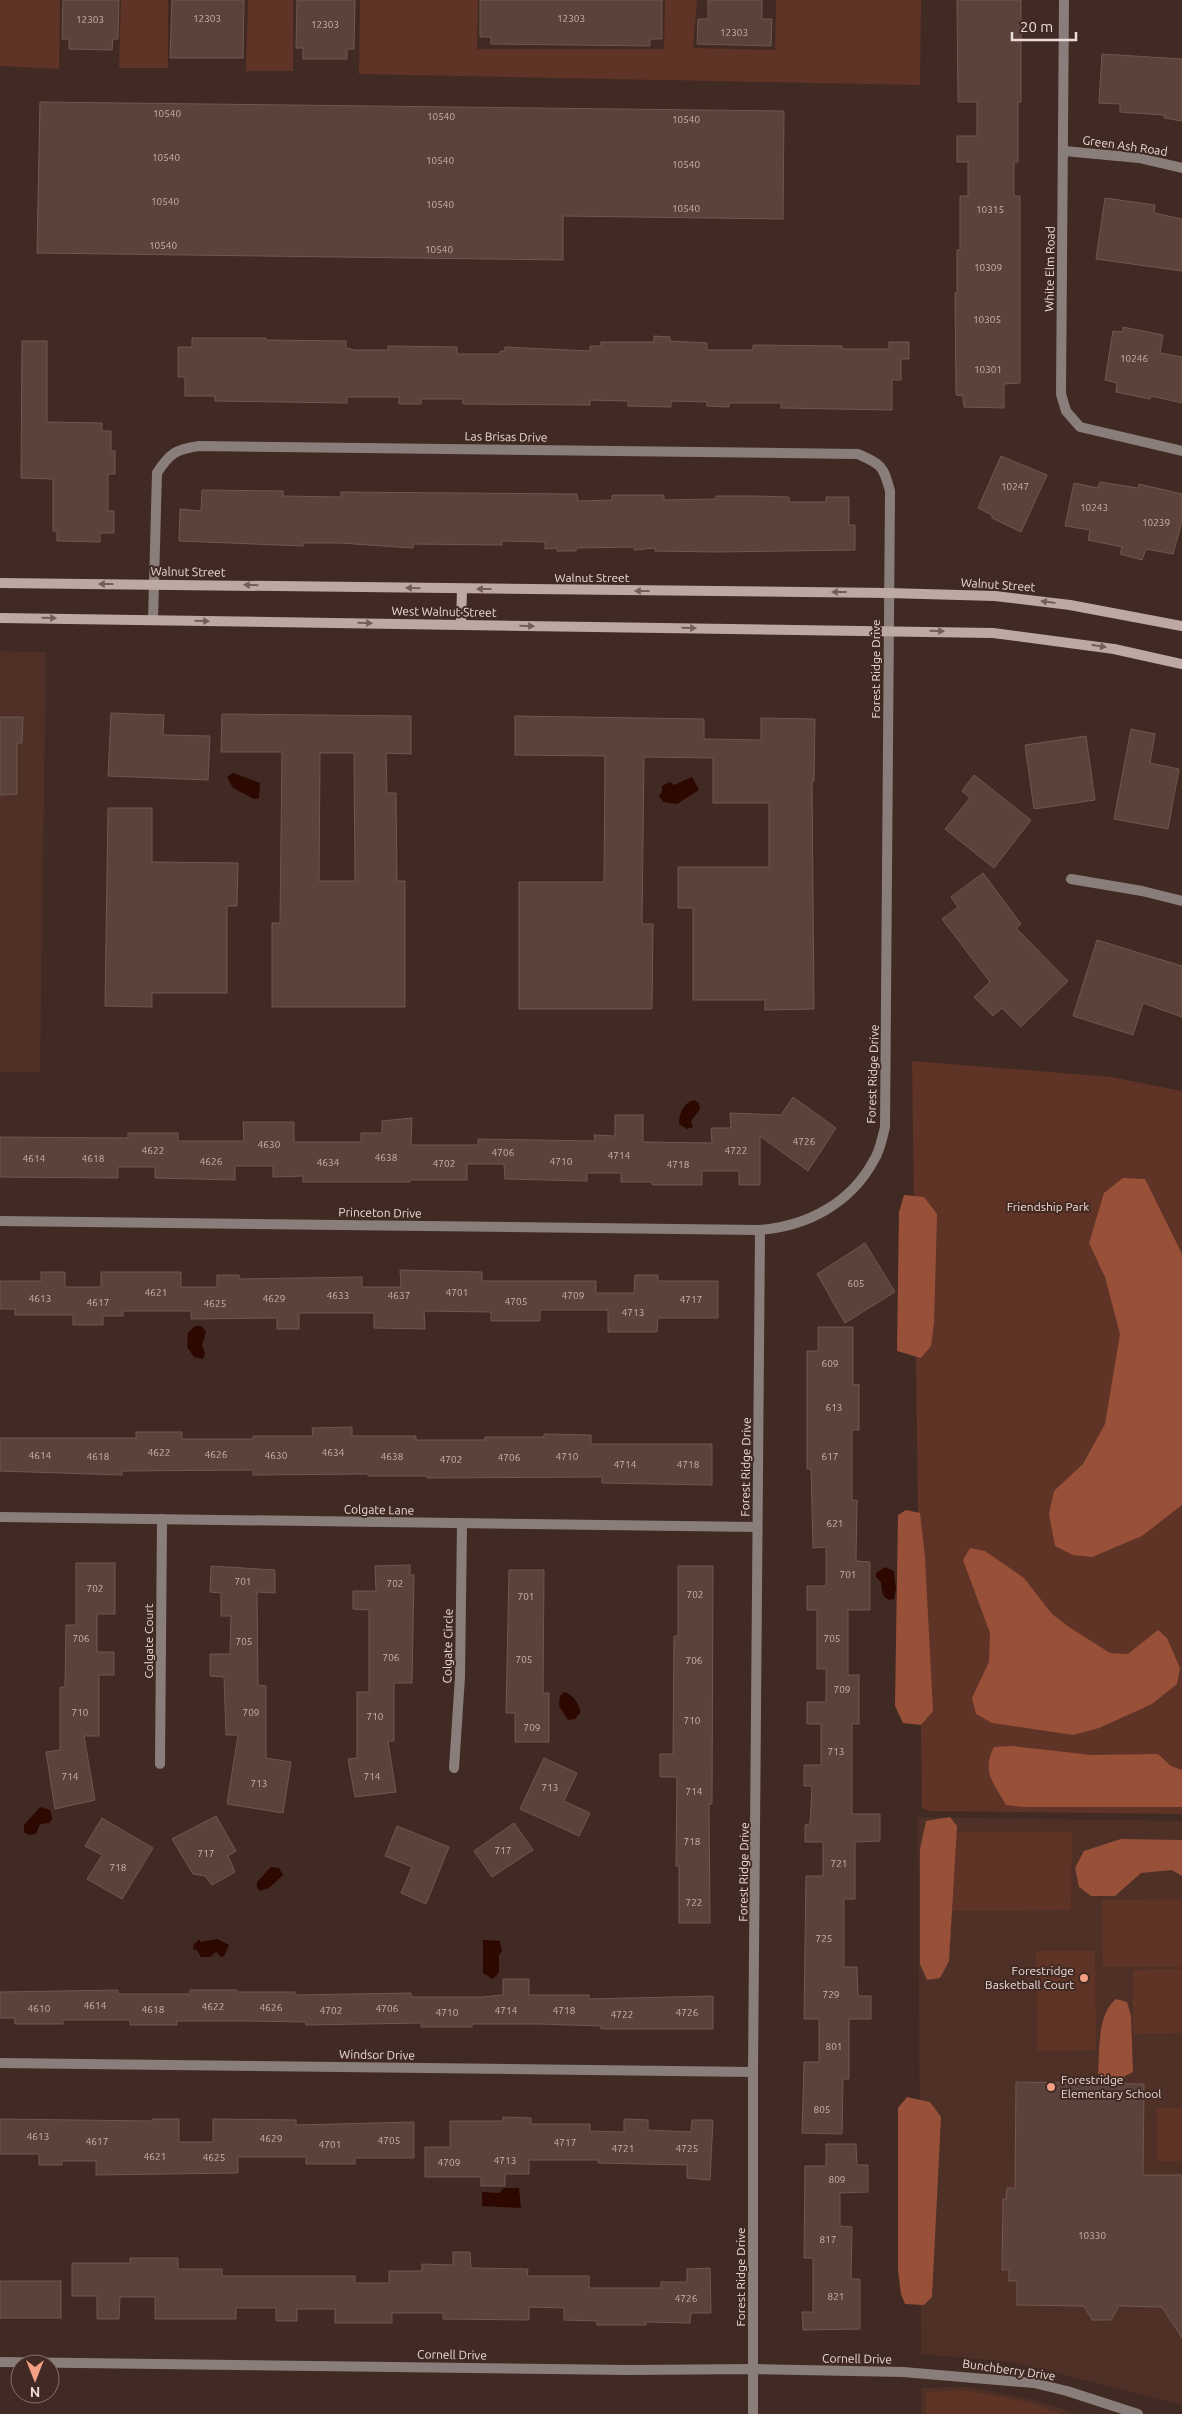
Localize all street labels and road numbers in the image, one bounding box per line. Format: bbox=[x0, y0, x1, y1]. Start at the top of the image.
street label: Green Ash Road bbox=[1082, 133, 1168, 158]
street label: White Elm Road bbox=[1042, 226, 1057, 312]
street label: Las Brisas Drive bbox=[464, 429, 548, 444]
street label: Walnut Street bbox=[150, 564, 226, 579]
street label: Walnut Street bbox=[555, 571, 630, 584]
street label: Walnut Street bbox=[960, 575, 1036, 594]
street label: West Walnut Street bbox=[391, 604, 497, 619]
street label: Forest Ridge Drive bbox=[869, 619, 882, 719]
street label: Forest Ridge Drive bbox=[864, 1024, 881, 1124]
street label: Princeton Drive bbox=[338, 1205, 422, 1220]
street label: Forest Ridge Drive bbox=[738, 1417, 753, 1517]
street label: Colgate Lane bbox=[344, 1502, 414, 1517]
street label: Colgate Court bbox=[142, 1603, 155, 1679]
street label: Colgate Circle bbox=[440, 1608, 455, 1683]
street label: Forest Ridge Drive bbox=[736, 1822, 751, 1922]
street label: Windsor Drive bbox=[339, 2047, 415, 2062]
street label: Forest Ridge Drive bbox=[734, 2227, 747, 2327]
street label: Cornell Drive bbox=[417, 2347, 487, 2362]
street label: Cornell Drive bbox=[822, 2351, 892, 2366]
street label: Bunchberry Drive bbox=[962, 2357, 1056, 2382]

